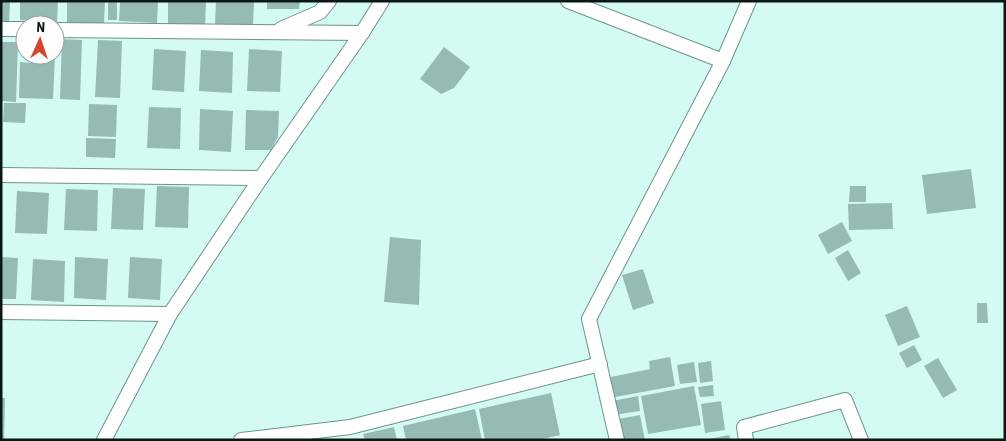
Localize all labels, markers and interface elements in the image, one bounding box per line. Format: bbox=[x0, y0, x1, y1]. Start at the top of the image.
north arrow bbox=[15, 15, 65, 65]
text: N bbox=[36, 19, 45, 35]

